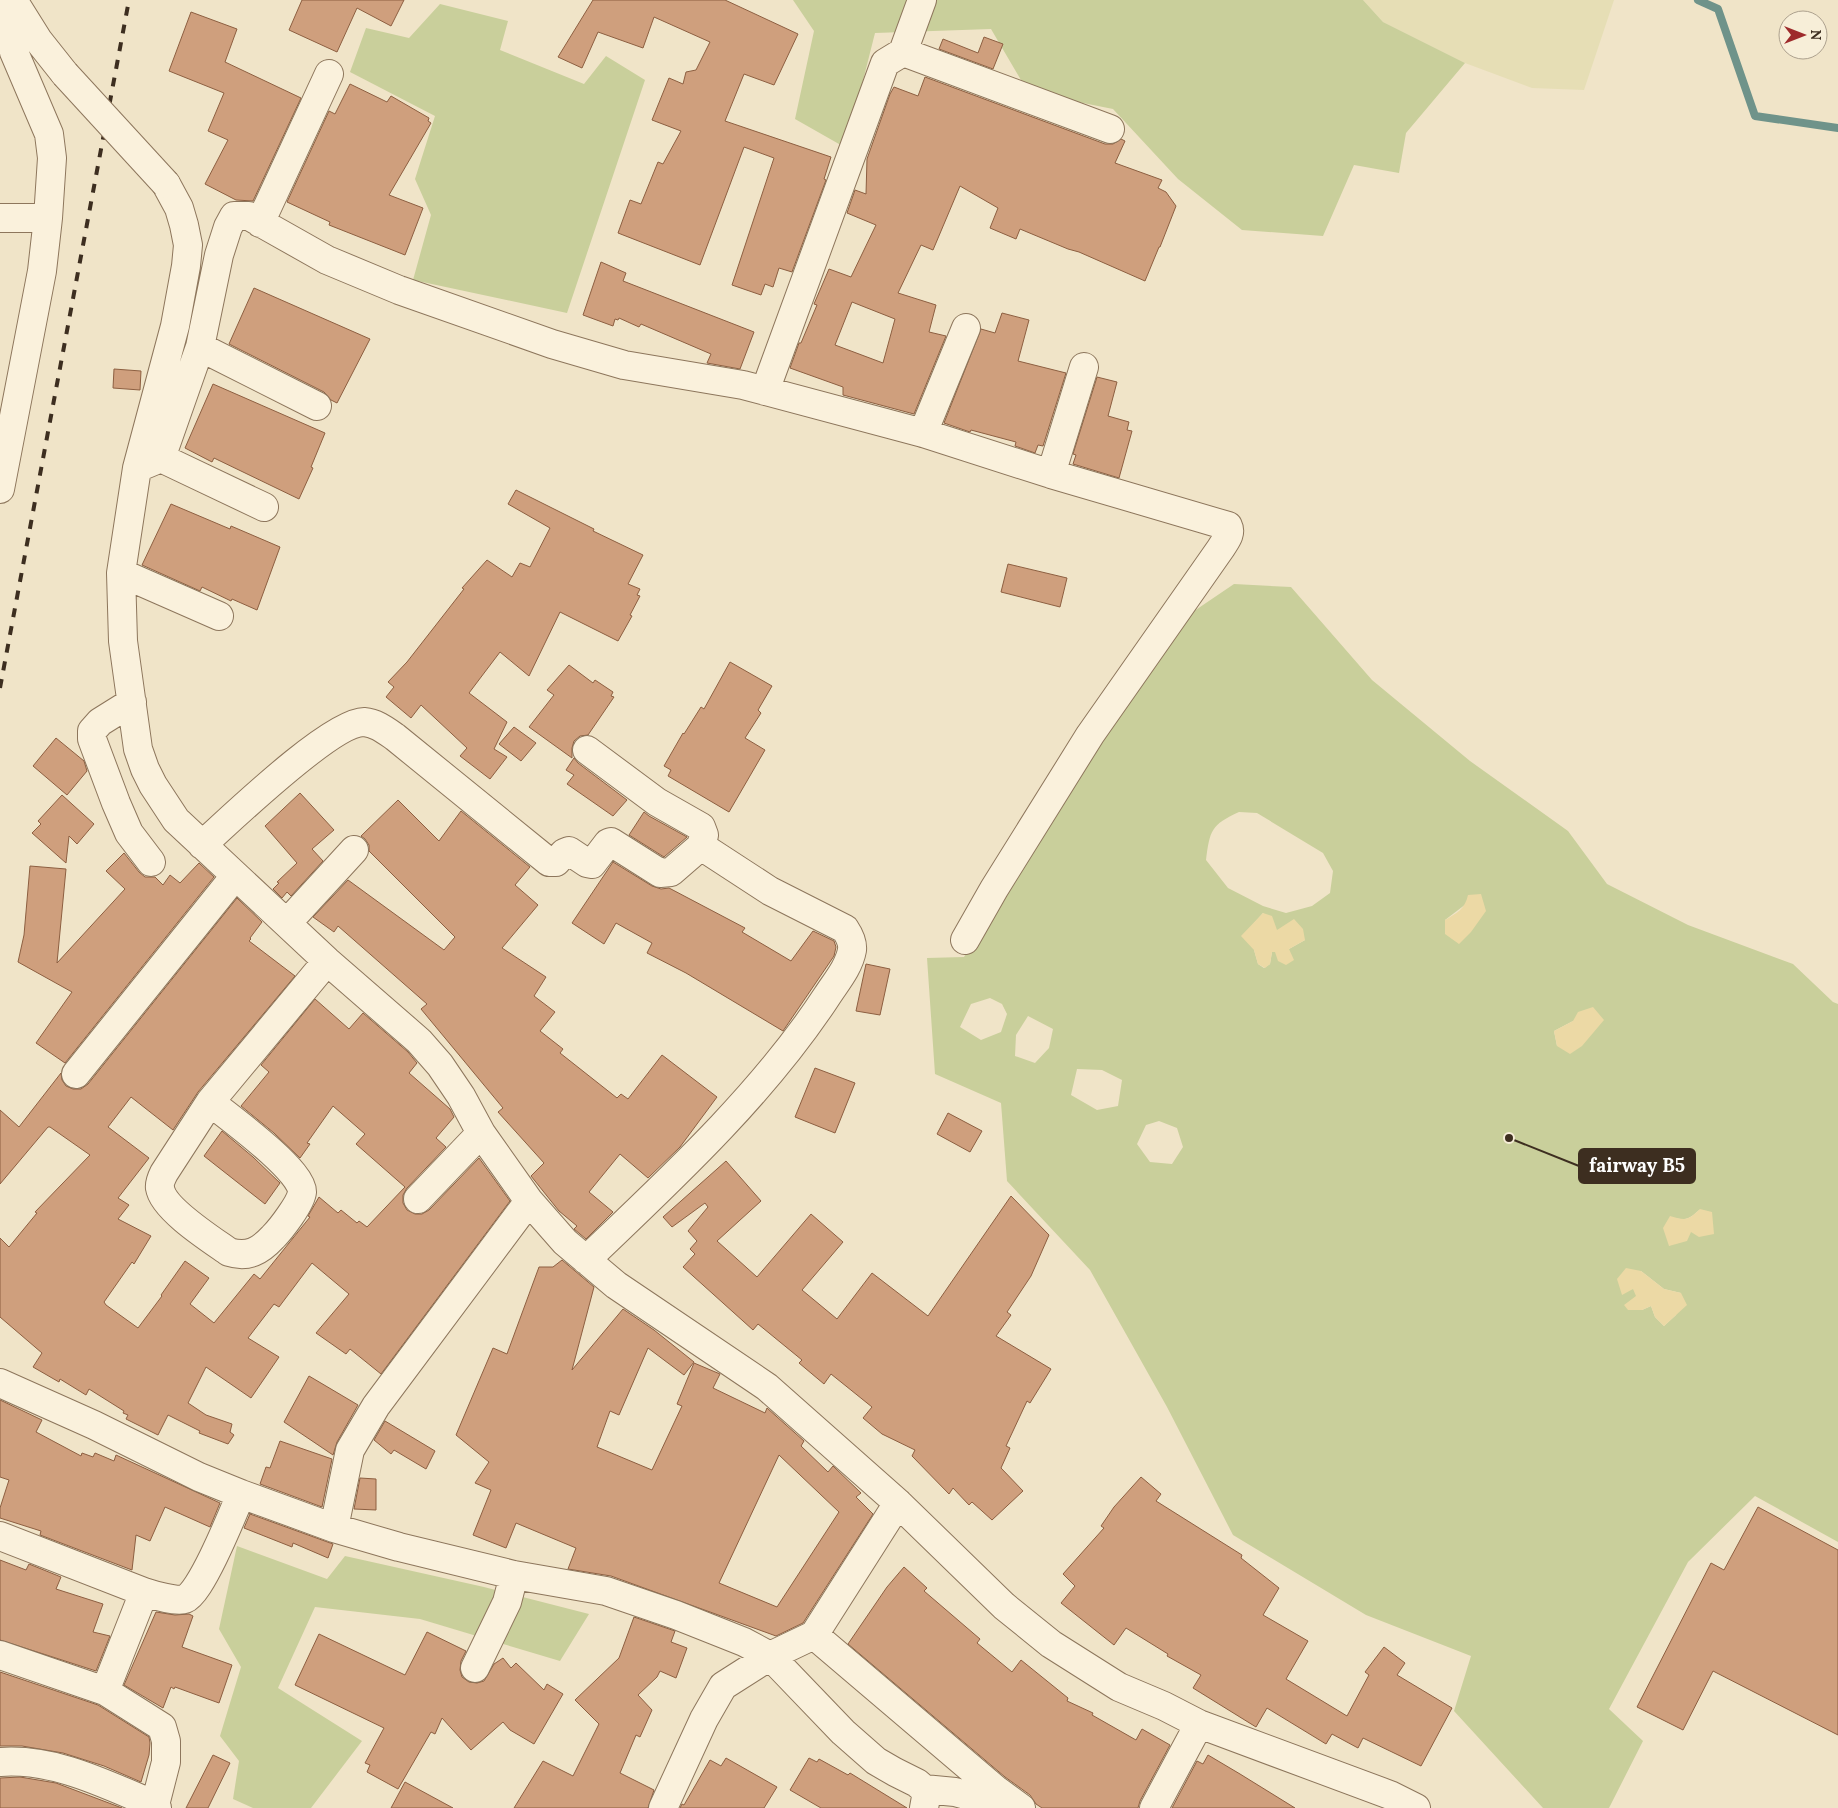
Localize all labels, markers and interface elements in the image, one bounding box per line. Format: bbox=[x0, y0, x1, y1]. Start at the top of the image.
north arrow bbox=[1778, 10, 1828, 60]
text: N bbox=[1807, 30, 1825, 41]
callout: fairway B5 bbox=[1579, 1149, 1695, 1183]
text: fairway B5 bbox=[1589, 1153, 1685, 1177]

